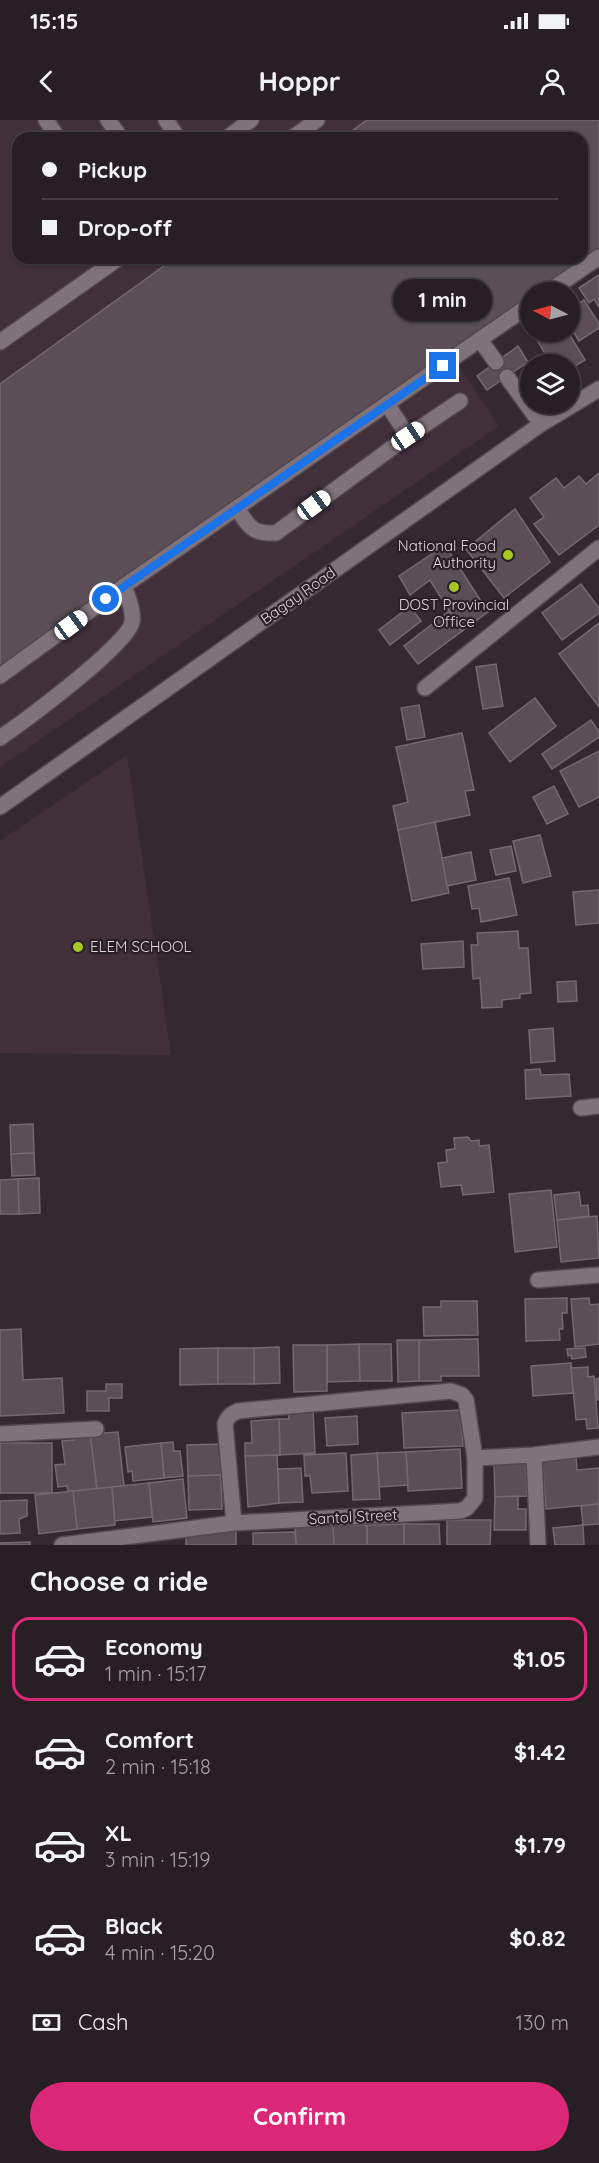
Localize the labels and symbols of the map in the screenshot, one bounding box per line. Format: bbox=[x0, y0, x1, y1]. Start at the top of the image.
callout: 1 min bbox=[394, 279, 492, 321]
north arrow bbox=[520, 282, 580, 342]
route end bbox=[429, 352, 456, 379]
car bbox=[388, 418, 428, 454]
car bbox=[294, 487, 334, 523]
place label: National Food Authority bbox=[398, 536, 496, 572]
marker: National Food Authority bbox=[501, 548, 515, 562]
street label: Bagay Road bbox=[257, 563, 339, 628]
marker: DOST Provincial Office bbox=[447, 580, 461, 594]
route start bbox=[92, 585, 119, 612]
place label: DOST Provincial Office bbox=[399, 595, 509, 631]
car bbox=[51, 607, 91, 643]
place label: ELEM SCHOOL bbox=[90, 937, 192, 956]
marker: ELEM SCHOOL bbox=[71, 940, 85, 954]
street label: Santol Street bbox=[308, 1505, 398, 1528]

